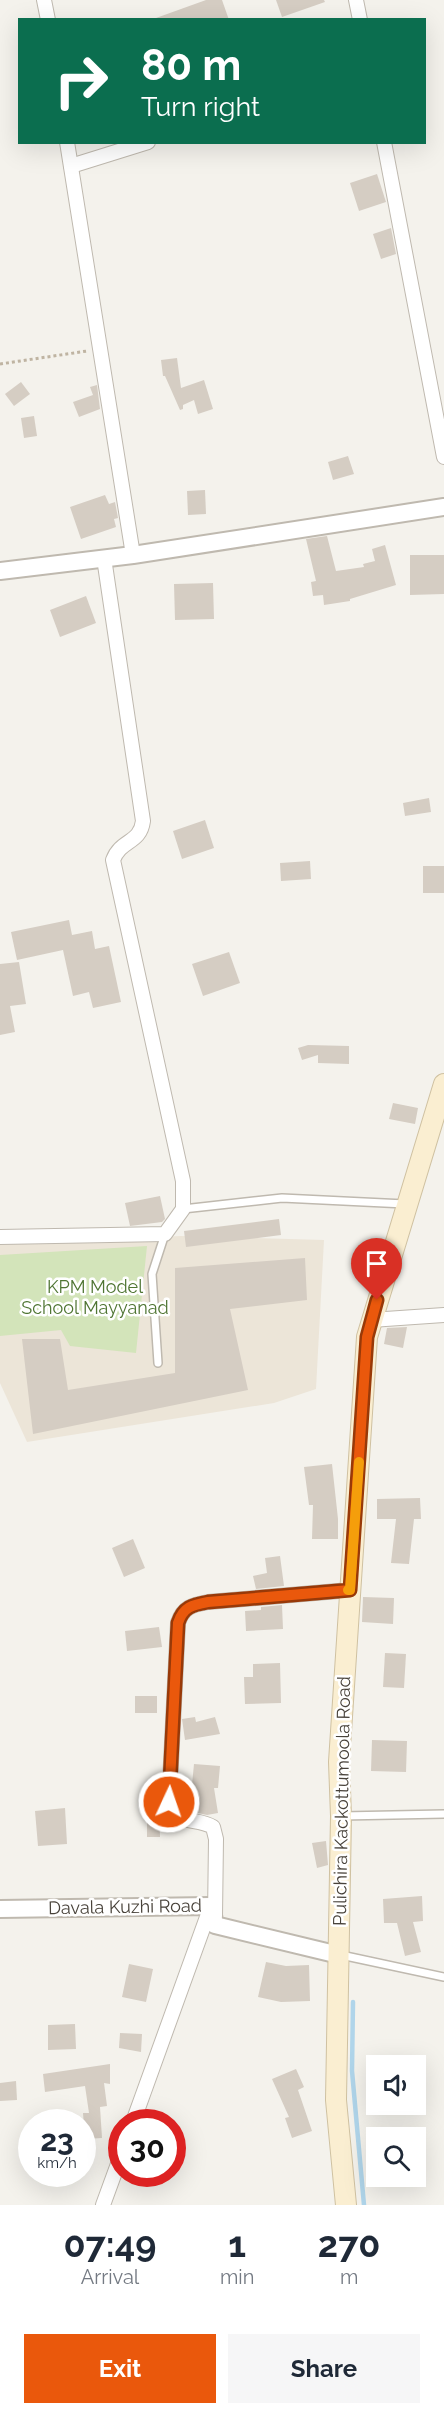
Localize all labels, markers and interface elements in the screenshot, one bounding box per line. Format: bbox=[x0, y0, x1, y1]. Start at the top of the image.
text: 80 m bbox=[141, 41, 241, 90]
icon: right bbox=[42, 42, 120, 120]
text: Turn right bbox=[141, 91, 260, 122]
pin bbox=[351, 1238, 402, 1300]
icon: arrive bbox=[360, 1247, 393, 1280]
park label: KPM Model School Mayyanad bbox=[21, 1276, 169, 1318]
street label: Pulichira Kackottumoola Road bbox=[329, 1676, 354, 1926]
position arrow bbox=[137, 1770, 201, 1834]
street label: Davala Kuzhi Road bbox=[48, 1895, 202, 1918]
map controls bbox=[366, 2055, 426, 2187]
button: sound bbox=[366, 2055, 426, 2115]
speed limit sign: 30 bbox=[108, 2109, 186, 2187]
text: 23 bbox=[40, 2123, 74, 2158]
button: search bbox=[366, 2127, 426, 2187]
text: km/h bbox=[37, 2154, 77, 2172]
text: 07:49 bbox=[64, 2223, 156, 2265]
text: 1 bbox=[228, 2223, 246, 2265]
text: 270 bbox=[318, 2223, 380, 2265]
text: Arrival bbox=[81, 2265, 139, 2289]
text: min bbox=[220, 2265, 254, 2289]
text: m bbox=[340, 2265, 358, 2289]
button: Exit bbox=[24, 2334, 216, 2403]
button: Share bbox=[228, 2334, 420, 2403]

